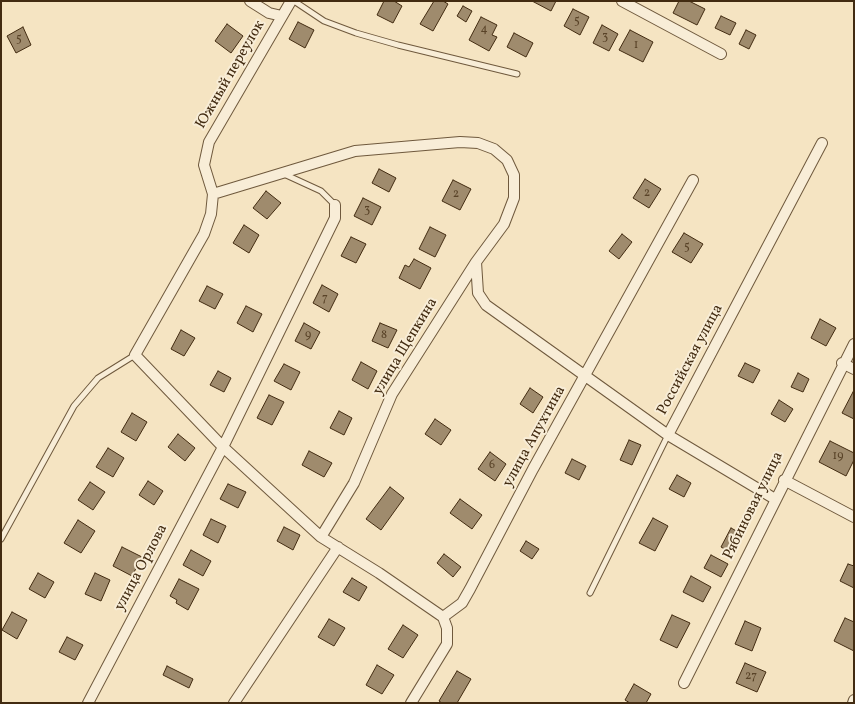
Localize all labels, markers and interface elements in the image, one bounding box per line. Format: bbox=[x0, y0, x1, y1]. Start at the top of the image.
house number: 5 bbox=[574, 15, 580, 29]
street label: Южный переулок bbox=[193, 18, 269, 132]
house number: 4 bbox=[480, 23, 488, 37]
house number: 3 bbox=[602, 31, 608, 45]
house number: 5 bbox=[16, 33, 22, 47]
house number: 1 bbox=[634, 39, 638, 53]
house number: 2 bbox=[644, 187, 650, 201]
house number: 2 bbox=[453, 188, 459, 202]
house number: 3 bbox=[364, 204, 370, 218]
house number: 5 bbox=[684, 241, 690, 255]
house number: 7 bbox=[322, 292, 328, 306]
street label: улица Щепкина bbox=[370, 295, 442, 399]
street label: Российская улица bbox=[654, 302, 728, 418]
house number: 9 bbox=[305, 329, 311, 343]
house number: 8 bbox=[381, 329, 387, 343]
street label: улица Апухтина bbox=[500, 383, 570, 491]
street label: Рябиновая улица bbox=[720, 449, 788, 563]
house number: 19 bbox=[833, 450, 843, 464]
house number: 6 bbox=[489, 459, 495, 473]
street label: улица Орлова bbox=[112, 522, 172, 614]
house number: 27 bbox=[745, 670, 757, 684]

